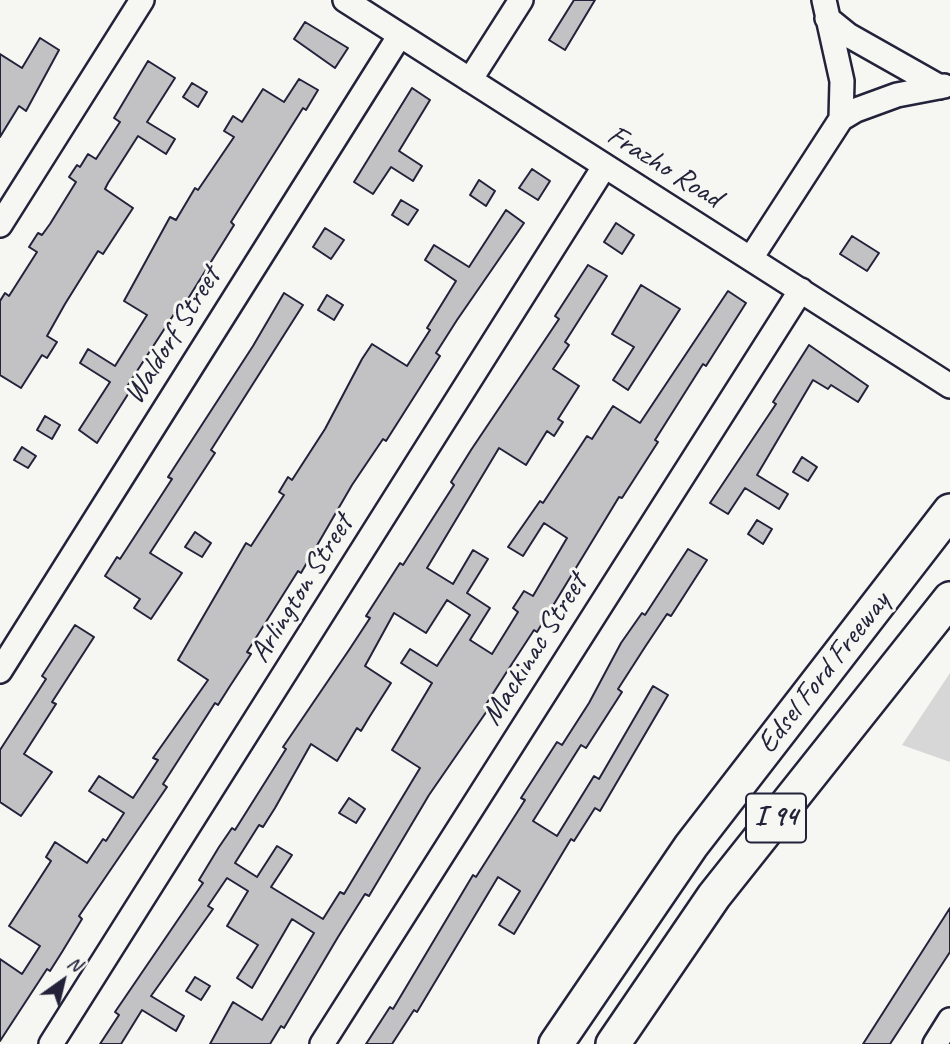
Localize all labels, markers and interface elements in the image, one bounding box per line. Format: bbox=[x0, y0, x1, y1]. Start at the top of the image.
street label: Frazho Road bbox=[600, 118, 728, 216]
street label: Waldorf Street bbox=[117, 261, 229, 411]
street label: Arlington Street bbox=[242, 509, 362, 669]
street label: Mackinac Street bbox=[474, 568, 596, 732]
street label: Edsel Ford Freeway bbox=[750, 585, 898, 761]
road number: I 94 bbox=[746, 794, 806, 842]
north arrow bbox=[28, 946, 98, 1016]
text: N bbox=[63, 950, 86, 977]

